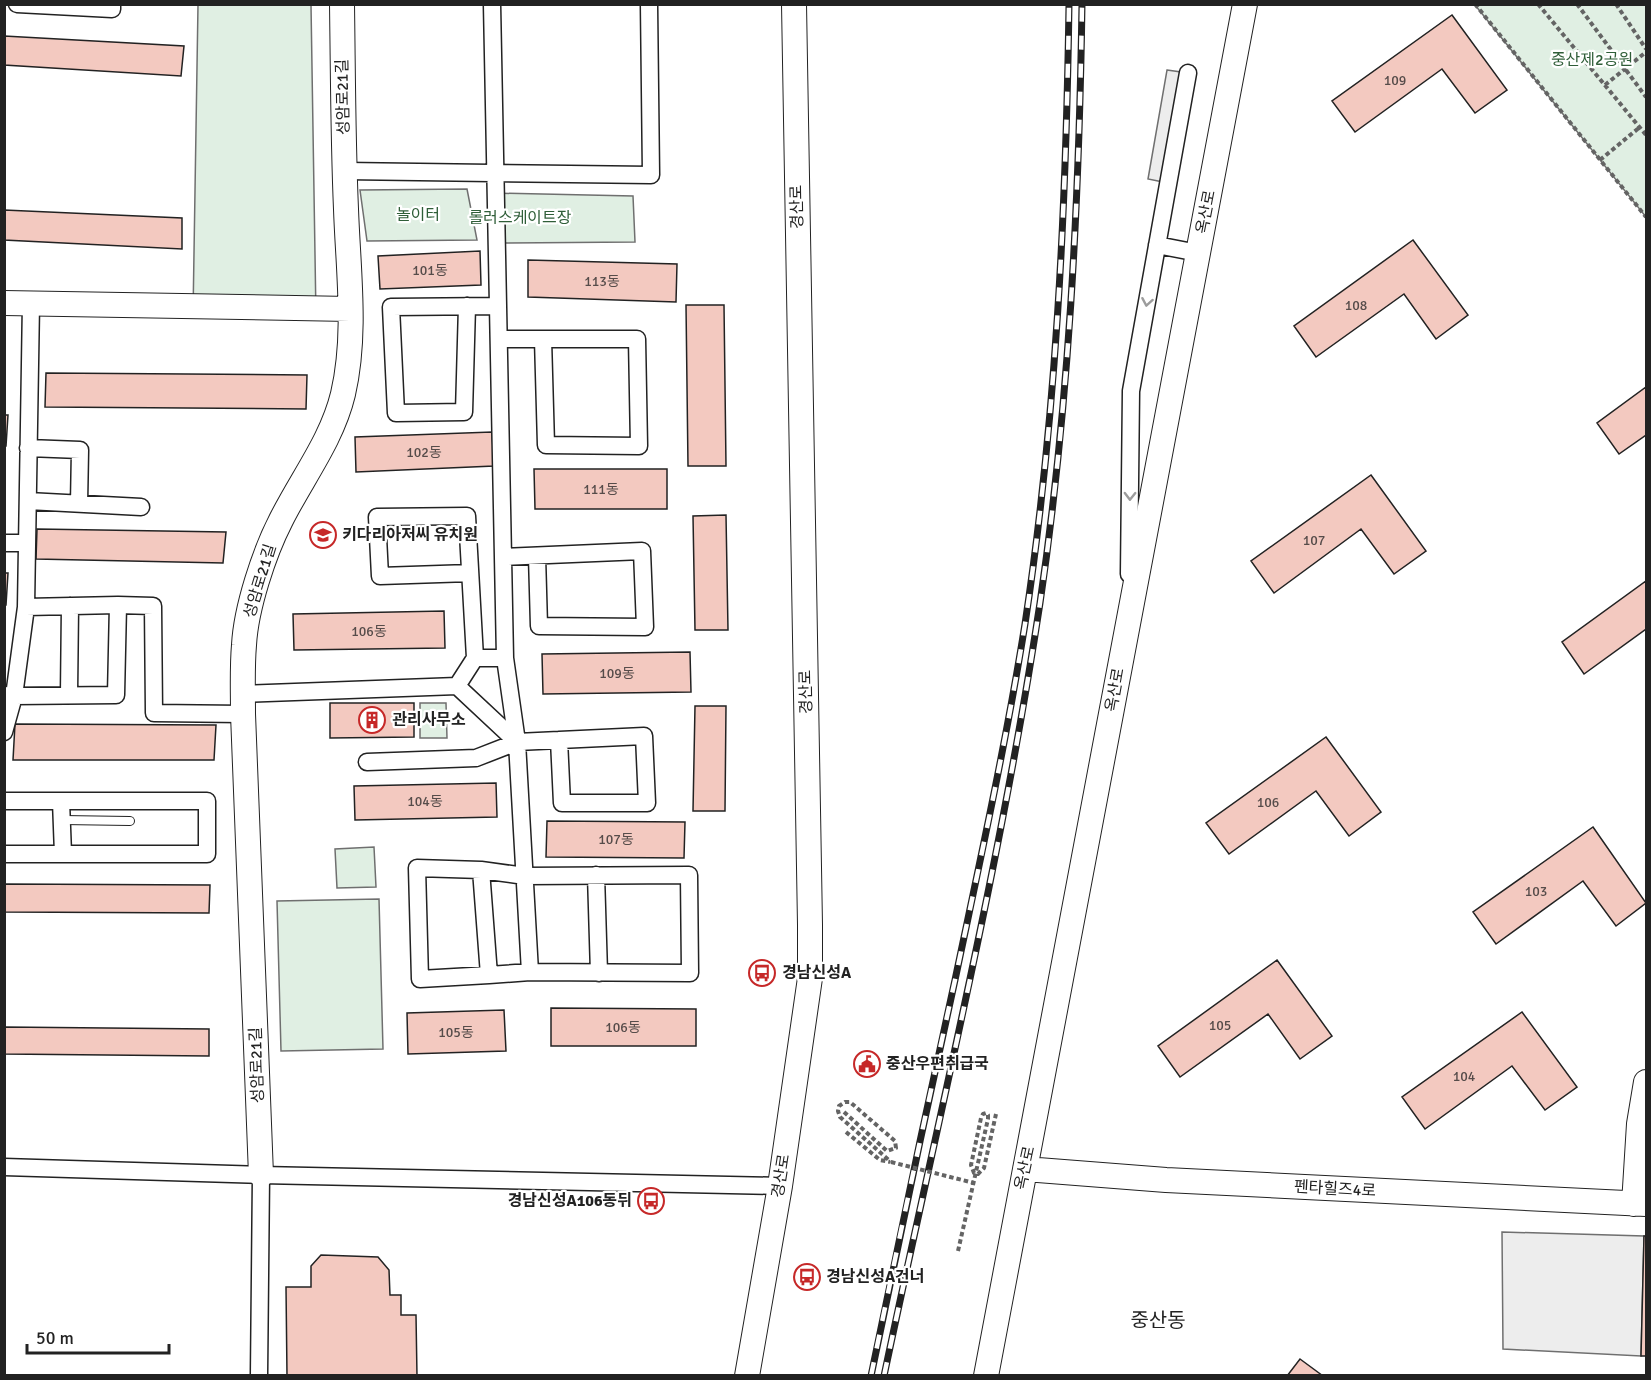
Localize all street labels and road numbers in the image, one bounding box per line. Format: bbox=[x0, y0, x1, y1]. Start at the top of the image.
street label: 성암로21길 bbox=[332, 59, 354, 135]
street label: 경산로 bbox=[787, 184, 807, 229]
street label: 옥산로 bbox=[1192, 188, 1220, 236]
street label: 성암로21길 bbox=[239, 542, 281, 620]
street label: 옥산로 bbox=[1101, 666, 1129, 713]
street label: 경산로 bbox=[796, 669, 816, 714]
street label: 성암로21길 bbox=[246, 1027, 268, 1103]
street label: 옥산로 bbox=[1011, 1144, 1039, 1192]
street label: 경산로 bbox=[768, 1152, 794, 1199]
street label: 펜타힐즈4로 bbox=[1293, 1177, 1377, 1201]

